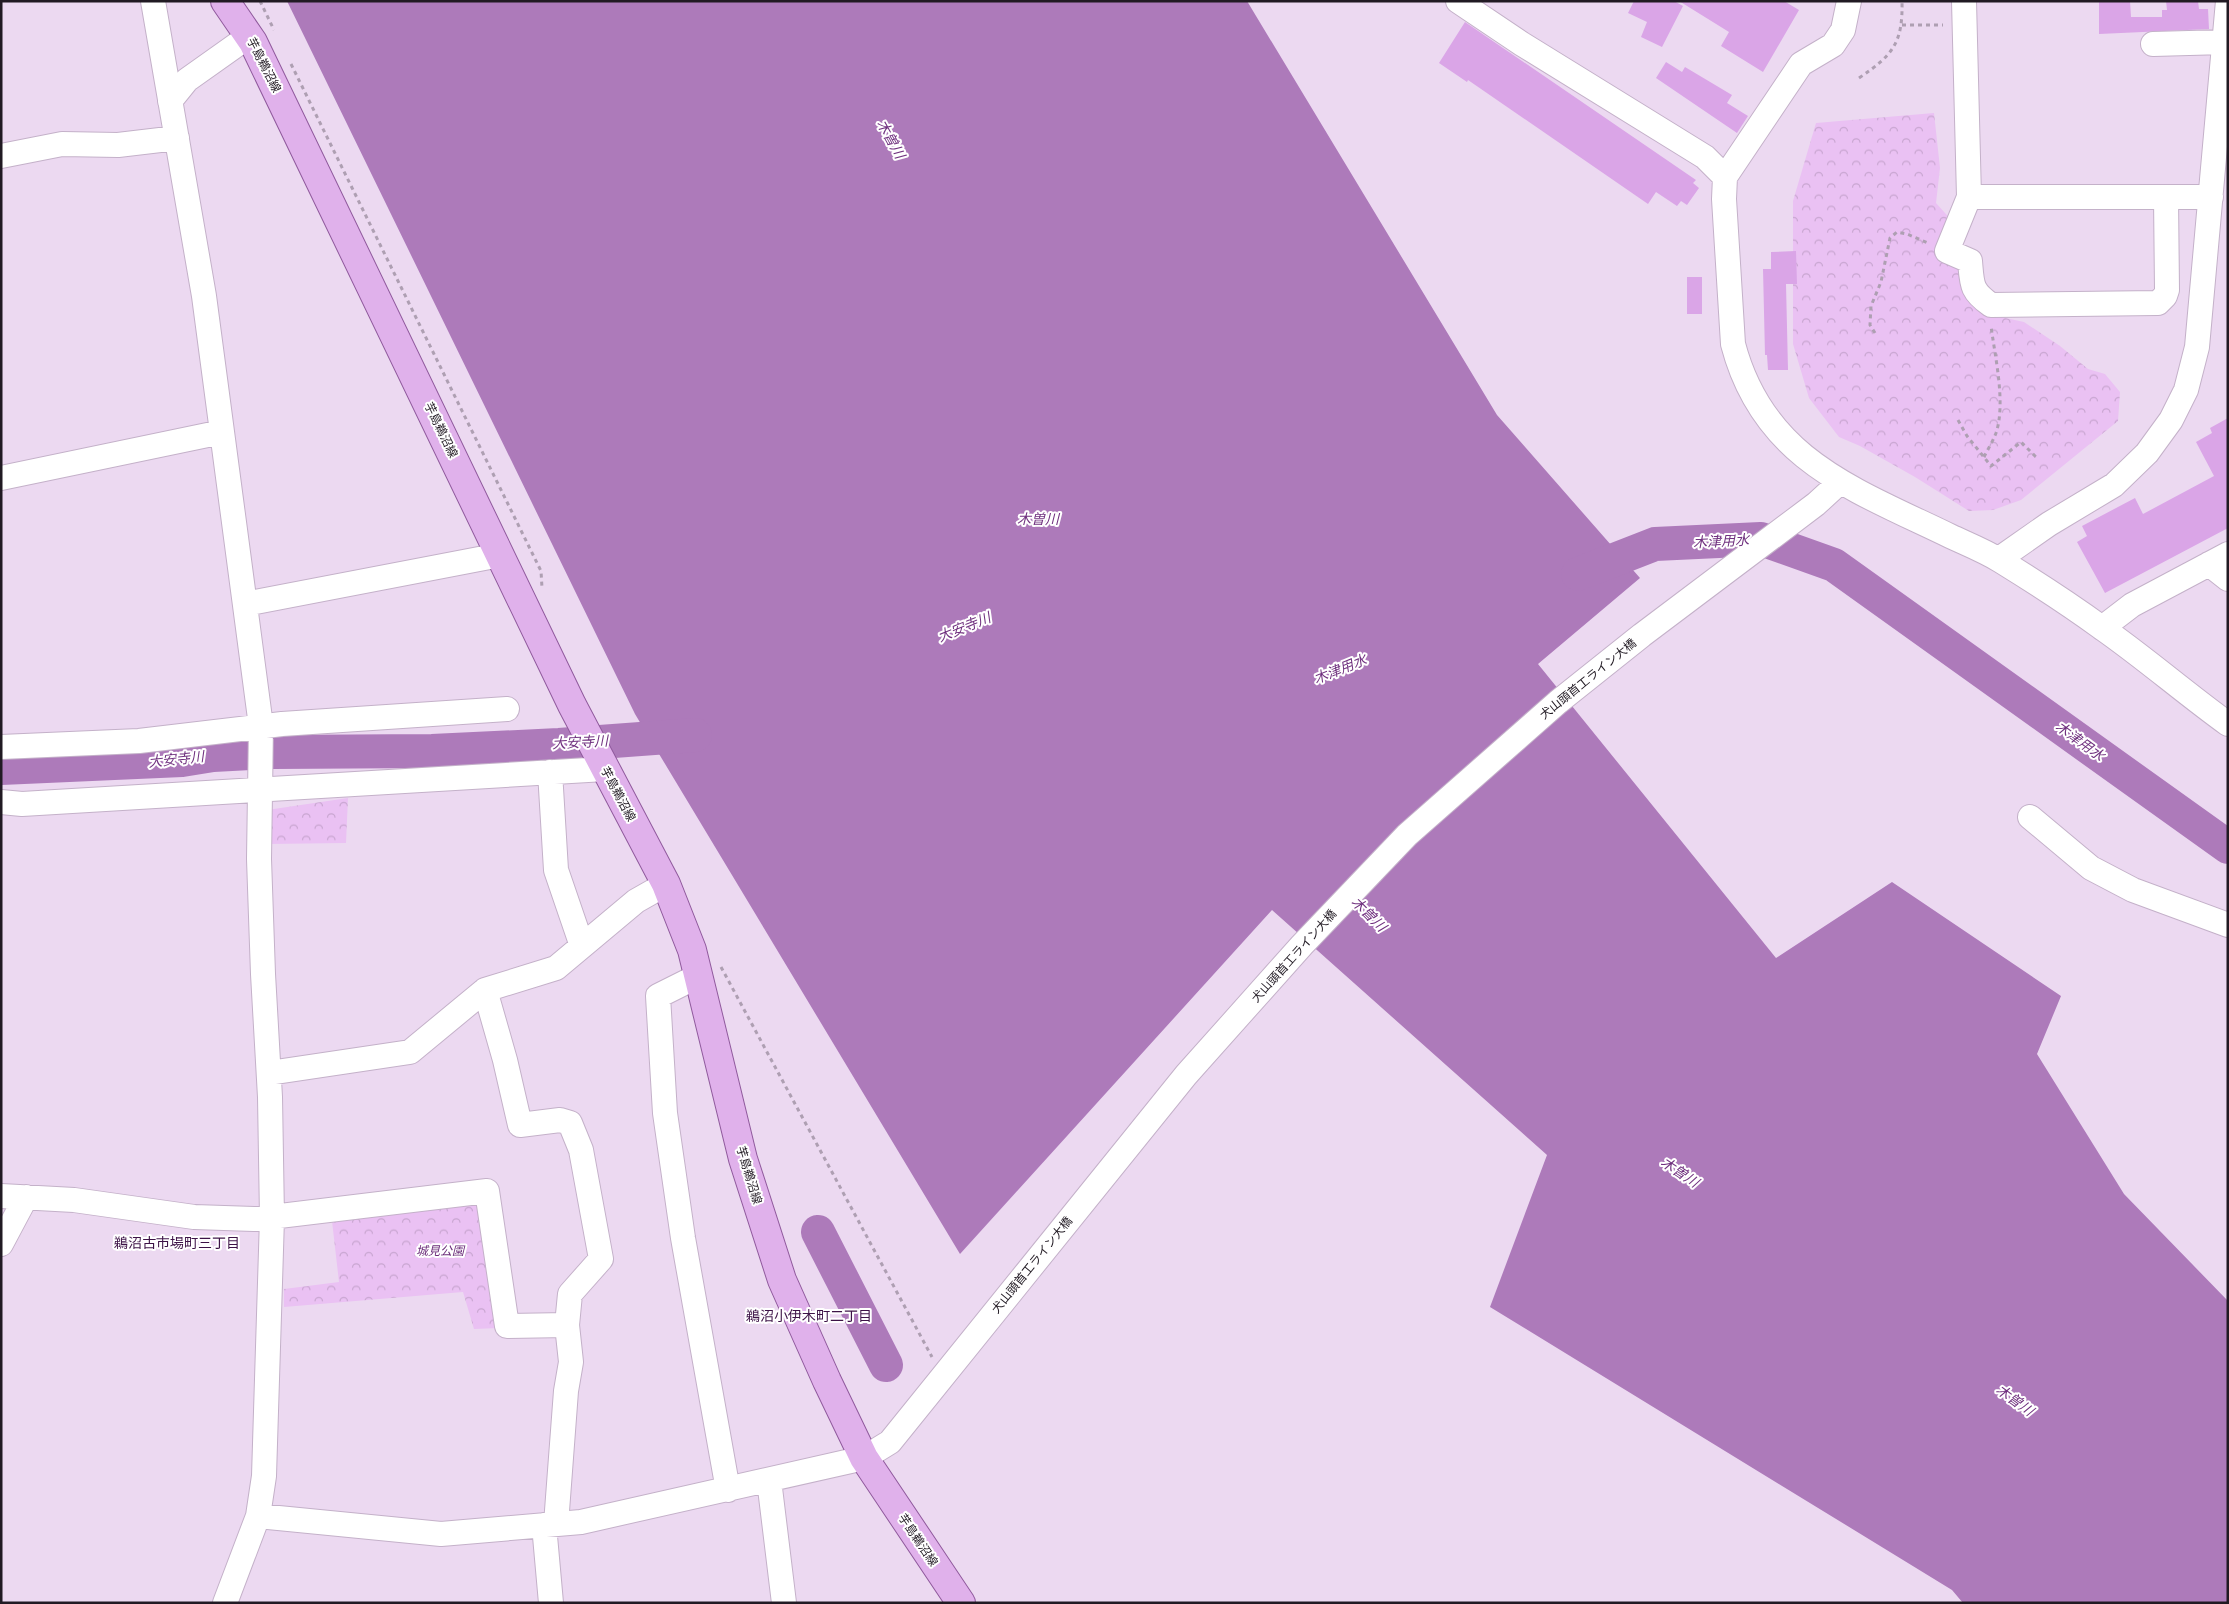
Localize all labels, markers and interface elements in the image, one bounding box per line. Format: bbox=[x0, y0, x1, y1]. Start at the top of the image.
street label: 芋島鵜沼線 bbox=[244, 35, 285, 95]
water label: 木曽川 bbox=[873, 116, 910, 163]
street label: 芋島鵜沼線 bbox=[422, 400, 461, 460]
water label: 木曽川 bbox=[1017, 510, 1061, 528]
water label: 木津用水 bbox=[1693, 530, 1751, 551]
water label: 大安寺川 bbox=[935, 607, 995, 646]
street label: 犬山頭首工ライン大橋 bbox=[1536, 635, 1639, 722]
water label: 木津用水 bbox=[1311, 649, 1371, 688]
water label: 木津用水 bbox=[2052, 717, 2110, 766]
water label: 大安寺川 bbox=[552, 731, 610, 752]
water label: 大安寺川 bbox=[147, 747, 207, 771]
street label: 芋島鵜沼線 bbox=[598, 764, 639, 824]
water label: 木曽川 bbox=[1348, 893, 1392, 937]
street label: 犬山頭首工ライン大橋 bbox=[1248, 906, 1339, 1005]
street label: 芋島鵜沼線 bbox=[734, 1144, 765, 1206]
water label: 木曽川 bbox=[1658, 1153, 1704, 1192]
street label: 犬山頭首工ライン大橋 bbox=[988, 1213, 1075, 1316]
district label: 鵜沼古市場町三丁目 bbox=[114, 1234, 240, 1252]
park label: 城見公園 bbox=[416, 1243, 466, 1258]
district label: 鵜沼小伊木町二丁目 bbox=[746, 1307, 872, 1325]
water label: 木曽川 bbox=[1993, 1380, 2039, 1421]
street label: 芋島鵜沼線 bbox=[895, 1511, 941, 1569]

